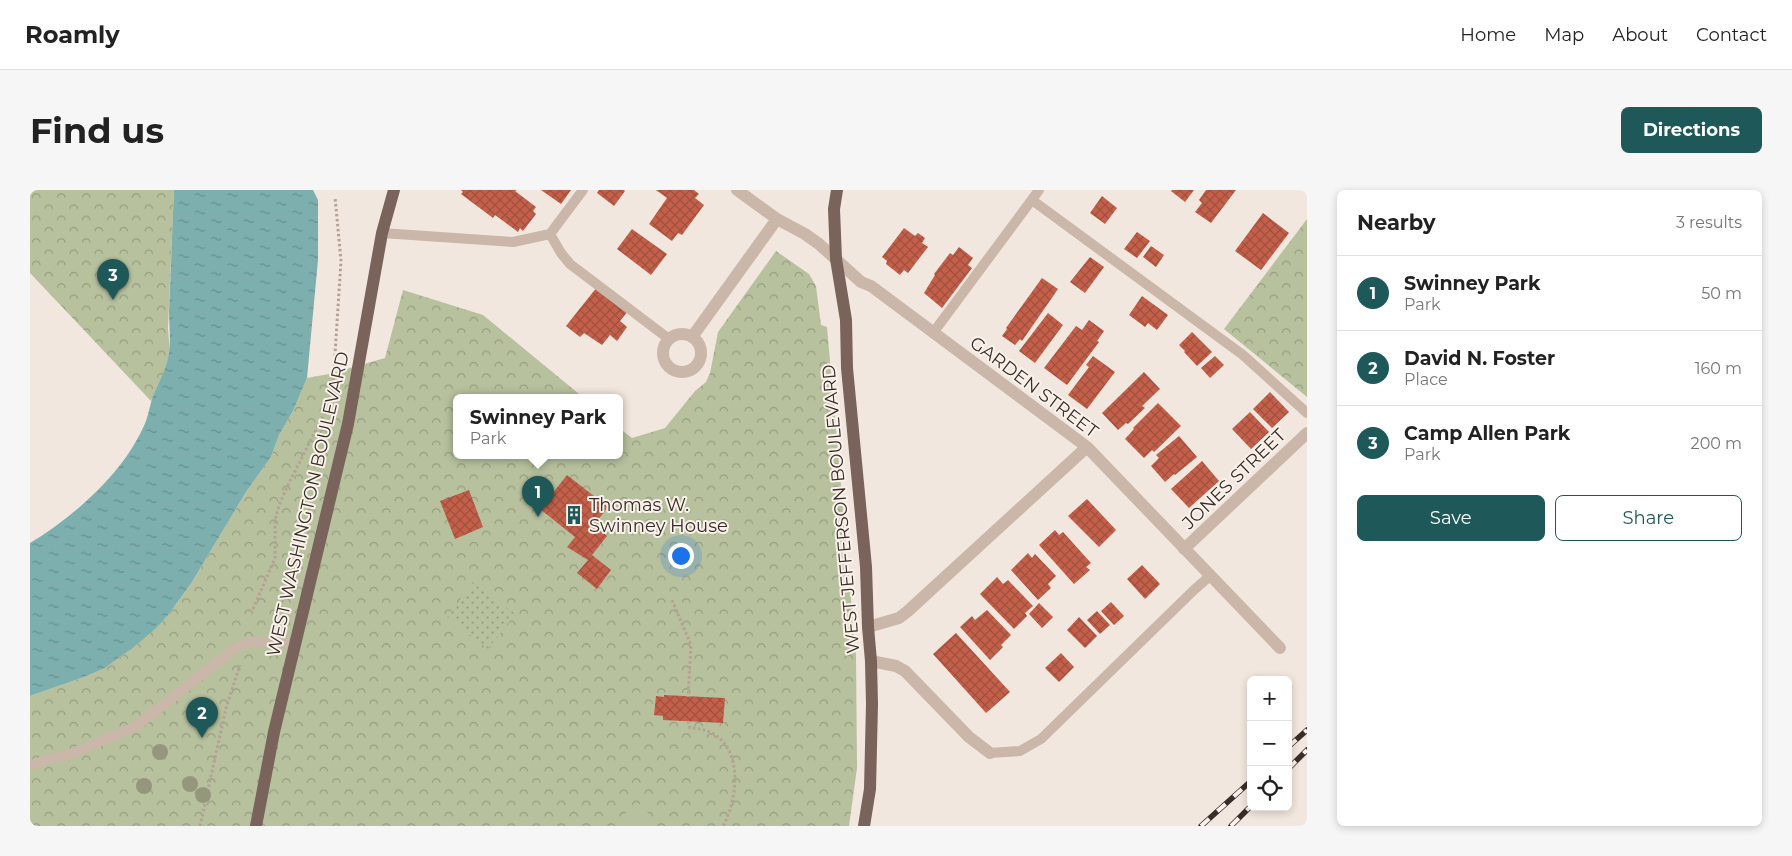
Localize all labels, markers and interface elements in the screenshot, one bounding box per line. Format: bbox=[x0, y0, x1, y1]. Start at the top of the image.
text: Roamly bbox=[25, 20, 120, 49]
text: Home bbox=[1460, 24, 1516, 46]
text: Map bbox=[1544, 24, 1584, 46]
text: About bbox=[1612, 24, 1668, 46]
text: Contact bbox=[1696, 24, 1767, 46]
button: Directions bbox=[1621, 107, 1762, 153]
text: Find us bbox=[30, 109, 164, 152]
text: Nearby bbox=[1357, 210, 1436, 235]
text: 3 results bbox=[1676, 213, 1742, 232]
pin: 3 bbox=[97, 259, 129, 300]
text: Swinney Park bbox=[1404, 272, 1540, 295]
text: 1 bbox=[1370, 284, 1376, 303]
text: 50 m bbox=[1701, 284, 1742, 303]
text: Park bbox=[1404, 295, 1441, 314]
street label: GARDEN STREET bbox=[966, 332, 1103, 443]
text: David N. Foster bbox=[1404, 347, 1555, 370]
street label: WEST WASHINGTON BOULEVARD bbox=[262, 349, 354, 659]
text: 2 bbox=[1368, 359, 1378, 378]
text: 160 m bbox=[1695, 359, 1742, 378]
street label: WEST JEFFERSON BOULEVARD bbox=[817, 363, 865, 655]
text: Place bbox=[1404, 370, 1448, 389]
popup bbox=[453, 394, 623, 459]
text: Swinney Park bbox=[470, 406, 606, 429]
text: Camp Allen Park bbox=[1404, 422, 1570, 445]
street label: JONES STREET bbox=[1177, 424, 1291, 535]
text: Park bbox=[470, 429, 506, 448]
text: 3 bbox=[1368, 434, 1378, 453]
text: 200 m bbox=[1691, 434, 1742, 453]
text: Park bbox=[1404, 445, 1441, 464]
pin: 1 bbox=[522, 476, 554, 517]
place label: Thomas W. Swinney House bbox=[589, 494, 728, 537]
button: Save bbox=[1357, 495, 1545, 541]
button: Share bbox=[1555, 495, 1742, 541]
building icon: Thomas W. Swinney House bbox=[563, 504, 585, 526]
your location bbox=[668, 543, 694, 569]
map controls bbox=[1247, 676, 1292, 811]
button: + bbox=[1247, 676, 1292, 721]
pin: 2 bbox=[186, 697, 218, 738]
button: − bbox=[1247, 721, 1292, 766]
button: locate bbox=[1247, 766, 1292, 811]

